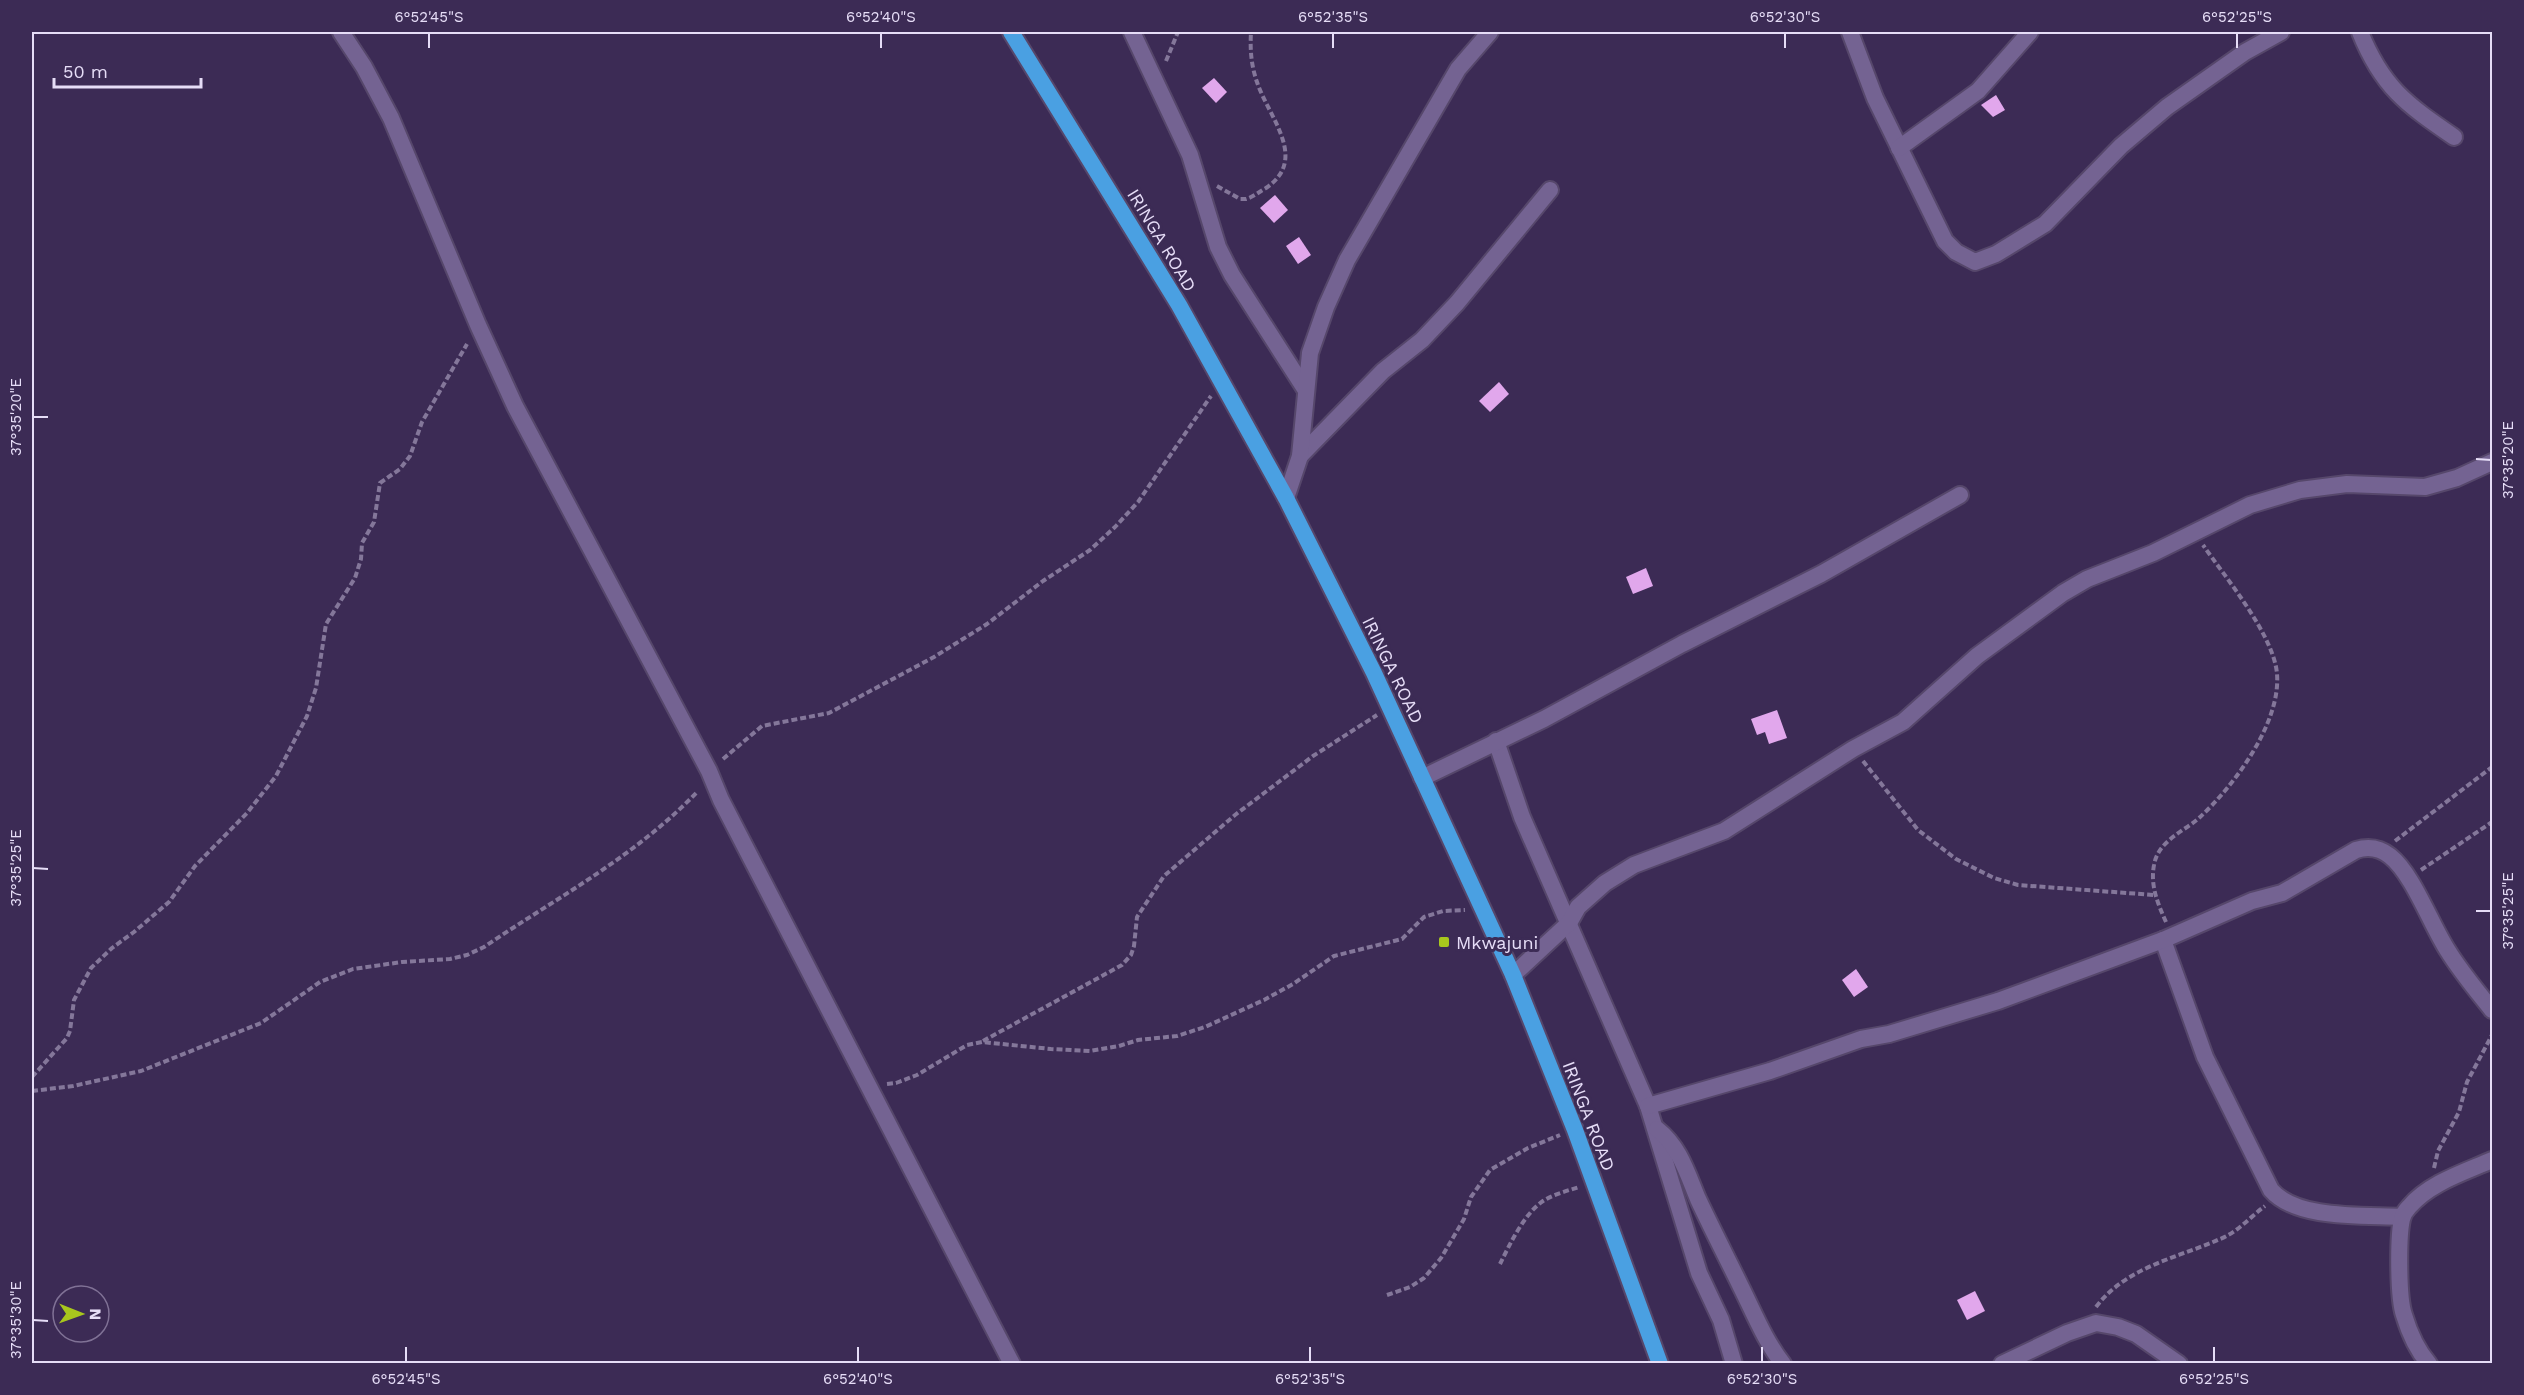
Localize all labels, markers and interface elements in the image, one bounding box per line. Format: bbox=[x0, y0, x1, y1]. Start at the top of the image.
text: 6°52'45"S bbox=[394, 8, 464, 26]
text: 6°52'40"S bbox=[846, 8, 916, 26]
text: 6°52'35"S bbox=[1298, 8, 1368, 26]
text: 6°52'30"S bbox=[1750, 8, 1820, 26]
text: 6°52'25"S bbox=[2202, 8, 2272, 26]
scale bar bbox=[54, 51, 201, 89]
text: 50 m bbox=[63, 61, 108, 82]
street label: IRINGA ROAD bbox=[1123, 185, 1201, 295]
text: 37°35'20"E bbox=[7, 378, 25, 456]
text: 37°35'20"E bbox=[2499, 421, 2517, 499]
street label: IRINGA ROAD bbox=[1358, 613, 1428, 727]
text: 37°35'25"E bbox=[7, 829, 25, 907]
text: 37°35'25"E bbox=[2499, 872, 2517, 950]
place label: Mkwajuni bbox=[1456, 932, 1538, 953]
marker: Mkwajuni bbox=[1437, 935, 1451, 949]
street label: IRINGA ROAD bbox=[1558, 1058, 1620, 1174]
text: 37°35'30"E bbox=[7, 1281, 25, 1359]
north arrow bbox=[51, 1284, 111, 1344]
text: N bbox=[86, 1308, 105, 1320]
text: 6°52'45"S bbox=[371, 1370, 441, 1388]
text: 6°52'40"S bbox=[823, 1370, 893, 1388]
text: 6°52'35"S bbox=[1275, 1370, 1345, 1388]
text: 6°52'30"S bbox=[1727, 1370, 1797, 1388]
text: 6°52'25"S bbox=[2179, 1370, 2249, 1388]

